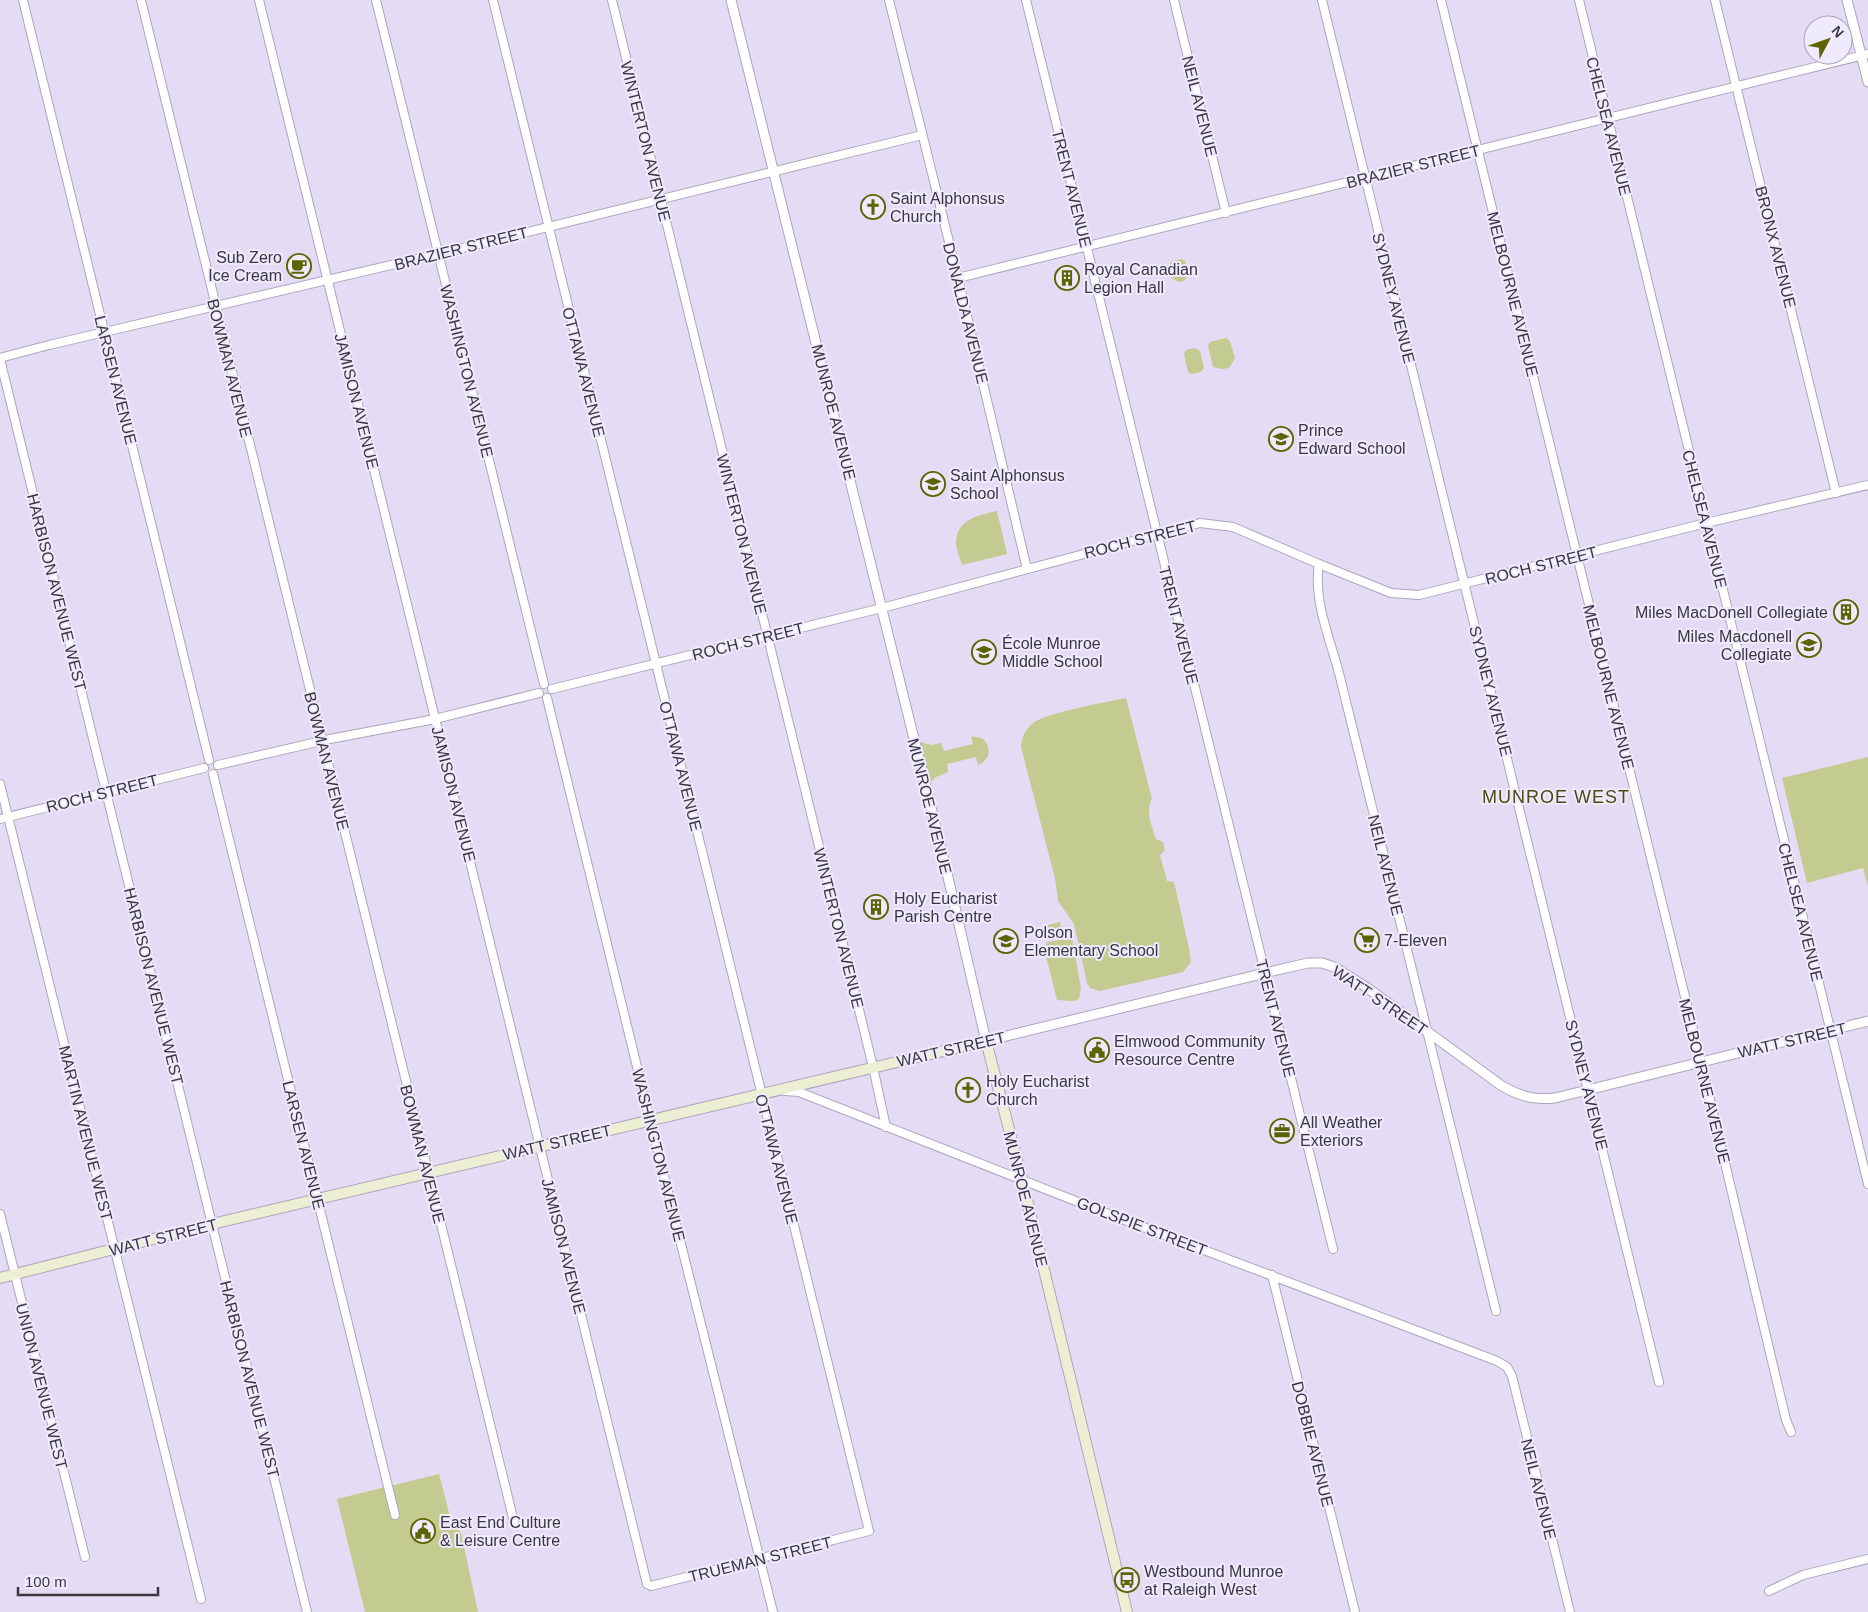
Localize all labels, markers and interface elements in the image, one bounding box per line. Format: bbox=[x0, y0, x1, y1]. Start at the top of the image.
north arrow bbox=[1803, 15, 1853, 65]
text: N bbox=[1828, 22, 1847, 41]
street label: NEIL AVENUE bbox=[1179, 54, 1220, 158]
street label: CHELSEA AVENUE bbox=[1583, 55, 1634, 197]
street label: WINTERTON AVENUE bbox=[617, 59, 674, 223]
street label: TRENT AVENUE bbox=[1049, 127, 1094, 249]
street label: BRAZIER STREET bbox=[1345, 142, 1482, 191]
street label: BRONX AVENUE bbox=[1752, 184, 1799, 310]
place label: Saint Alphonsus Church bbox=[890, 190, 1005, 225]
church icon: Saint Alphonsus Church bbox=[860, 194, 886, 220]
street label: MELBOURNE AVENUE bbox=[1484, 210, 1541, 378]
street label: BRAZIER STREET bbox=[393, 224, 530, 273]
street label: SYDNEY AVENUE bbox=[1369, 231, 1418, 365]
street label: DONALDA AVENUE bbox=[940, 241, 991, 385]
place label: Sub Zero Ice Cream bbox=[208, 249, 282, 284]
cafe icon: Sub Zero Ice Cream bbox=[286, 253, 312, 279]
place label: Royal Canadian Legion Hall bbox=[1084, 261, 1198, 296]
building icon: Royal Canadian Legion Hall bbox=[1054, 265, 1080, 291]
street label: WASHINGTON AVENUE bbox=[437, 283, 496, 459]
street label: BOWMAN AVENUE bbox=[204, 297, 255, 439]
street label: OTTAWA AVENUE bbox=[559, 305, 608, 439]
street label: LARSEN AVENUE bbox=[91, 314, 140, 446]
street label: JAMISON AVENUE bbox=[331, 331, 382, 471]
street label: MUNROE AVENUE bbox=[808, 342, 859, 482]
place label: Prince Edward School bbox=[1298, 422, 1406, 457]
school or university icon: Prince Edward School bbox=[1268, 426, 1294, 452]
street label: CHELSEA AVENUE bbox=[1679, 448, 1730, 590]
street label: WINTERTON AVENUE bbox=[713, 452, 770, 616]
place label: Saint Alphonsus School bbox=[950, 467, 1065, 502]
school or university icon: Saint Alphonsus School bbox=[920, 471, 946, 497]
street label: HARBISON AVENUE WEST bbox=[24, 492, 89, 693]
street label: ROCH STREET bbox=[1082, 517, 1198, 562]
street label: ROCH STREET bbox=[1483, 543, 1599, 588]
street label: TRENT AVENUE bbox=[1156, 564, 1201, 686]
building icon: Miles MacDonell Collegiate bbox=[1833, 599, 1859, 625]
street label: MELBOURNE AVENUE bbox=[1580, 603, 1637, 771]
place label: Miles MacDonell Collegiate bbox=[1635, 604, 1828, 621]
street label: ROCH STREET bbox=[690, 619, 806, 664]
street label: SYDNEY AVENUE bbox=[1466, 624, 1515, 758]
place label: Miles Macdonell Collegiate bbox=[1677, 628, 1792, 663]
school or university icon: Miles Macdonell Collegiate bbox=[1796, 632, 1822, 658]
place label: École Munroe Middle School bbox=[1002, 634, 1103, 670]
school or university icon: École Munroe Middle School bbox=[971, 639, 997, 665]
street label: BOWMAN AVENUE bbox=[301, 690, 352, 832]
street label: OTTAWA AVENUE bbox=[656, 699, 705, 833]
street label: JAMISON AVENUE bbox=[428, 724, 479, 864]
street label: MUNROE AVENUE bbox=[904, 736, 955, 876]
street label: ROCH STREET bbox=[44, 771, 160, 816]
district label: MUNROE WEST bbox=[1482, 787, 1630, 807]
street label: NEIL AVENUE bbox=[1365, 813, 1406, 917]
street label: CHELSEA AVENUE bbox=[1775, 841, 1826, 983]
street label: WINTERTON AVENUE bbox=[810, 846, 867, 1010]
street label: HARBISON AVENUE WEST bbox=[121, 886, 186, 1087]
place label: Holy Eucharist Parish Centre bbox=[894, 890, 998, 925]
building icon: Holy Eucharist Parish Centre bbox=[863, 894, 889, 920]
place label: Polson Elementary School bbox=[1024, 924, 1158, 959]
supermarket icon: 7-Eleven bbox=[1354, 927, 1380, 953]
school or university icon: Polson Elementary School bbox=[993, 928, 1019, 954]
place label: 7-Eleven bbox=[1384, 932, 1447, 949]
street label: TRENT AVENUE bbox=[1253, 957, 1298, 1079]
street label: WATT STREET bbox=[1329, 962, 1431, 1039]
street label: MELBOURNE AVENUE bbox=[1676, 997, 1733, 1165]
street label: SYDNEY AVENUE bbox=[1562, 1018, 1611, 1152]
street label: WATT STREET bbox=[1736, 1020, 1848, 1061]
street label: WATT STREET bbox=[895, 1029, 1007, 1070]
place label: Elmwood Community Resource Centre bbox=[1114, 1033, 1265, 1068]
public building icon: Elmwood Community Resource Centre bbox=[1084, 1037, 1110, 1063]
street label: MARTIN AVENUE WEST bbox=[56, 1044, 116, 1223]
street label: WASHINGTON AVENUE bbox=[629, 1067, 688, 1243]
place label: Holy Eucharist Church bbox=[986, 1073, 1090, 1108]
church icon: Holy Eucharist Church bbox=[955, 1077, 981, 1103]
street label: LARSEN AVENUE bbox=[279, 1079, 328, 1211]
street label: BOWMAN AVENUE bbox=[397, 1083, 448, 1225]
street label: OTTAWA AVENUE bbox=[752, 1092, 801, 1226]
place label: All Weather Exteriors bbox=[1300, 1114, 1383, 1149]
office icon: All Weather Exteriors bbox=[1269, 1118, 1295, 1144]
street label: WATT STREET bbox=[501, 1122, 613, 1163]
street label: MUNROE AVENUE bbox=[1000, 1129, 1051, 1269]
street label: JAMISON AVENUE bbox=[538, 1176, 589, 1316]
street label: GOLSPIE STREET bbox=[1074, 1194, 1209, 1259]
street label: WATT STREET bbox=[107, 1216, 219, 1259]
street label: HARBISON AVENUE WEST bbox=[217, 1279, 282, 1480]
street label: UNION AVENUE WEST bbox=[13, 1301, 70, 1471]
street label: DOBBIE AVENUE bbox=[1289, 1380, 1336, 1509]
street label: NEIL AVENUE bbox=[1518, 1437, 1559, 1541]
place label: East End Culture & Leisure Centre bbox=[440, 1514, 561, 1549]
public building icon: East End Culture & Leisure Centre bbox=[410, 1518, 436, 1544]
street label: TRUEMAN STREET bbox=[687, 1533, 834, 1585]
place label: Westbound Munroe at Raleigh West bbox=[1144, 1563, 1283, 1598]
scale bar bbox=[18, 1564, 158, 1596]
bus stop icon: Westbound Munroe at Raleigh West bbox=[1114, 1567, 1140, 1593]
text: 100 m bbox=[25, 1573, 67, 1590]

